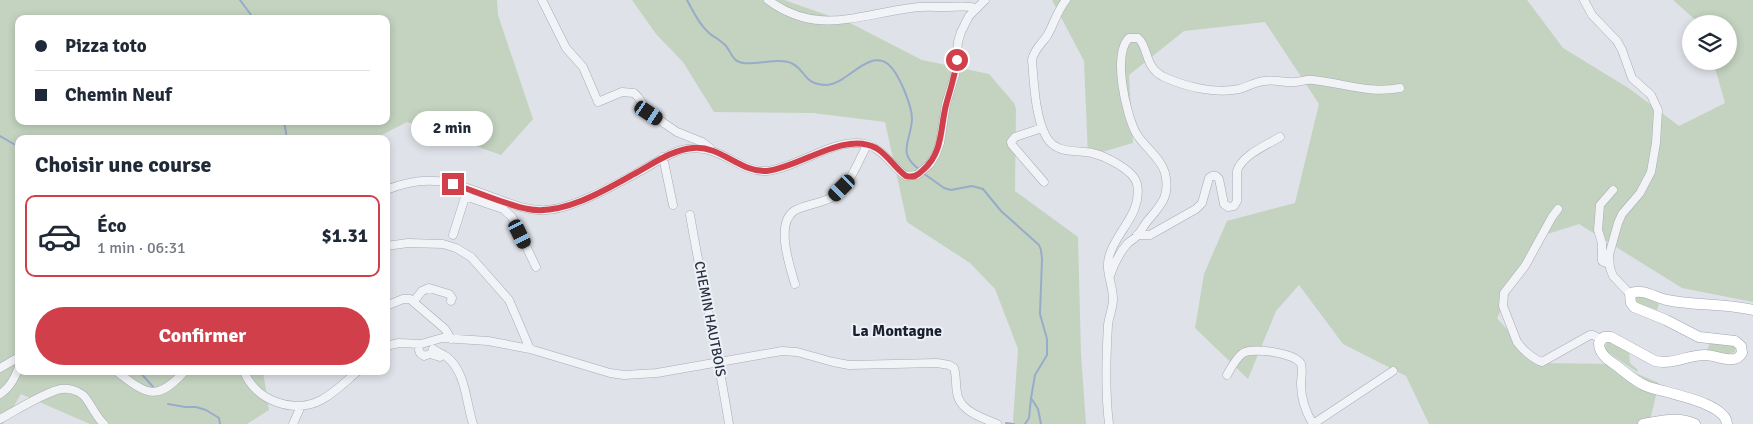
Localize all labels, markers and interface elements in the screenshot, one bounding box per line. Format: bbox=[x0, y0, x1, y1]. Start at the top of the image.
map controls bbox=[1682, 15, 1737, 70]
button: layers bbox=[1682, 15, 1737, 70]
text: Pizza toto bbox=[65, 34, 147, 58]
route start bbox=[946, 49, 968, 71]
text: Chemin Neuf bbox=[65, 83, 172, 107]
car bbox=[632, 98, 665, 128]
callout: 2 min bbox=[412, 111, 494, 146]
text: 2 min bbox=[433, 118, 471, 138]
text: Choisir une course bbox=[35, 151, 211, 178]
car bbox=[826, 172, 857, 204]
route end bbox=[442, 173, 464, 195]
icon: car bbox=[37, 214, 82, 259]
text: Éco bbox=[97, 214, 127, 238]
car bbox=[506, 217, 533, 251]
text: $1.31 bbox=[322, 224, 368, 248]
text: 1 min · 06:31 bbox=[97, 238, 186, 258]
street label: CHEMIN HAUTBOIS bbox=[690, 260, 730, 378]
button: Confirmer bbox=[35, 307, 370, 365]
district label: La Montagne bbox=[852, 321, 942, 341]

